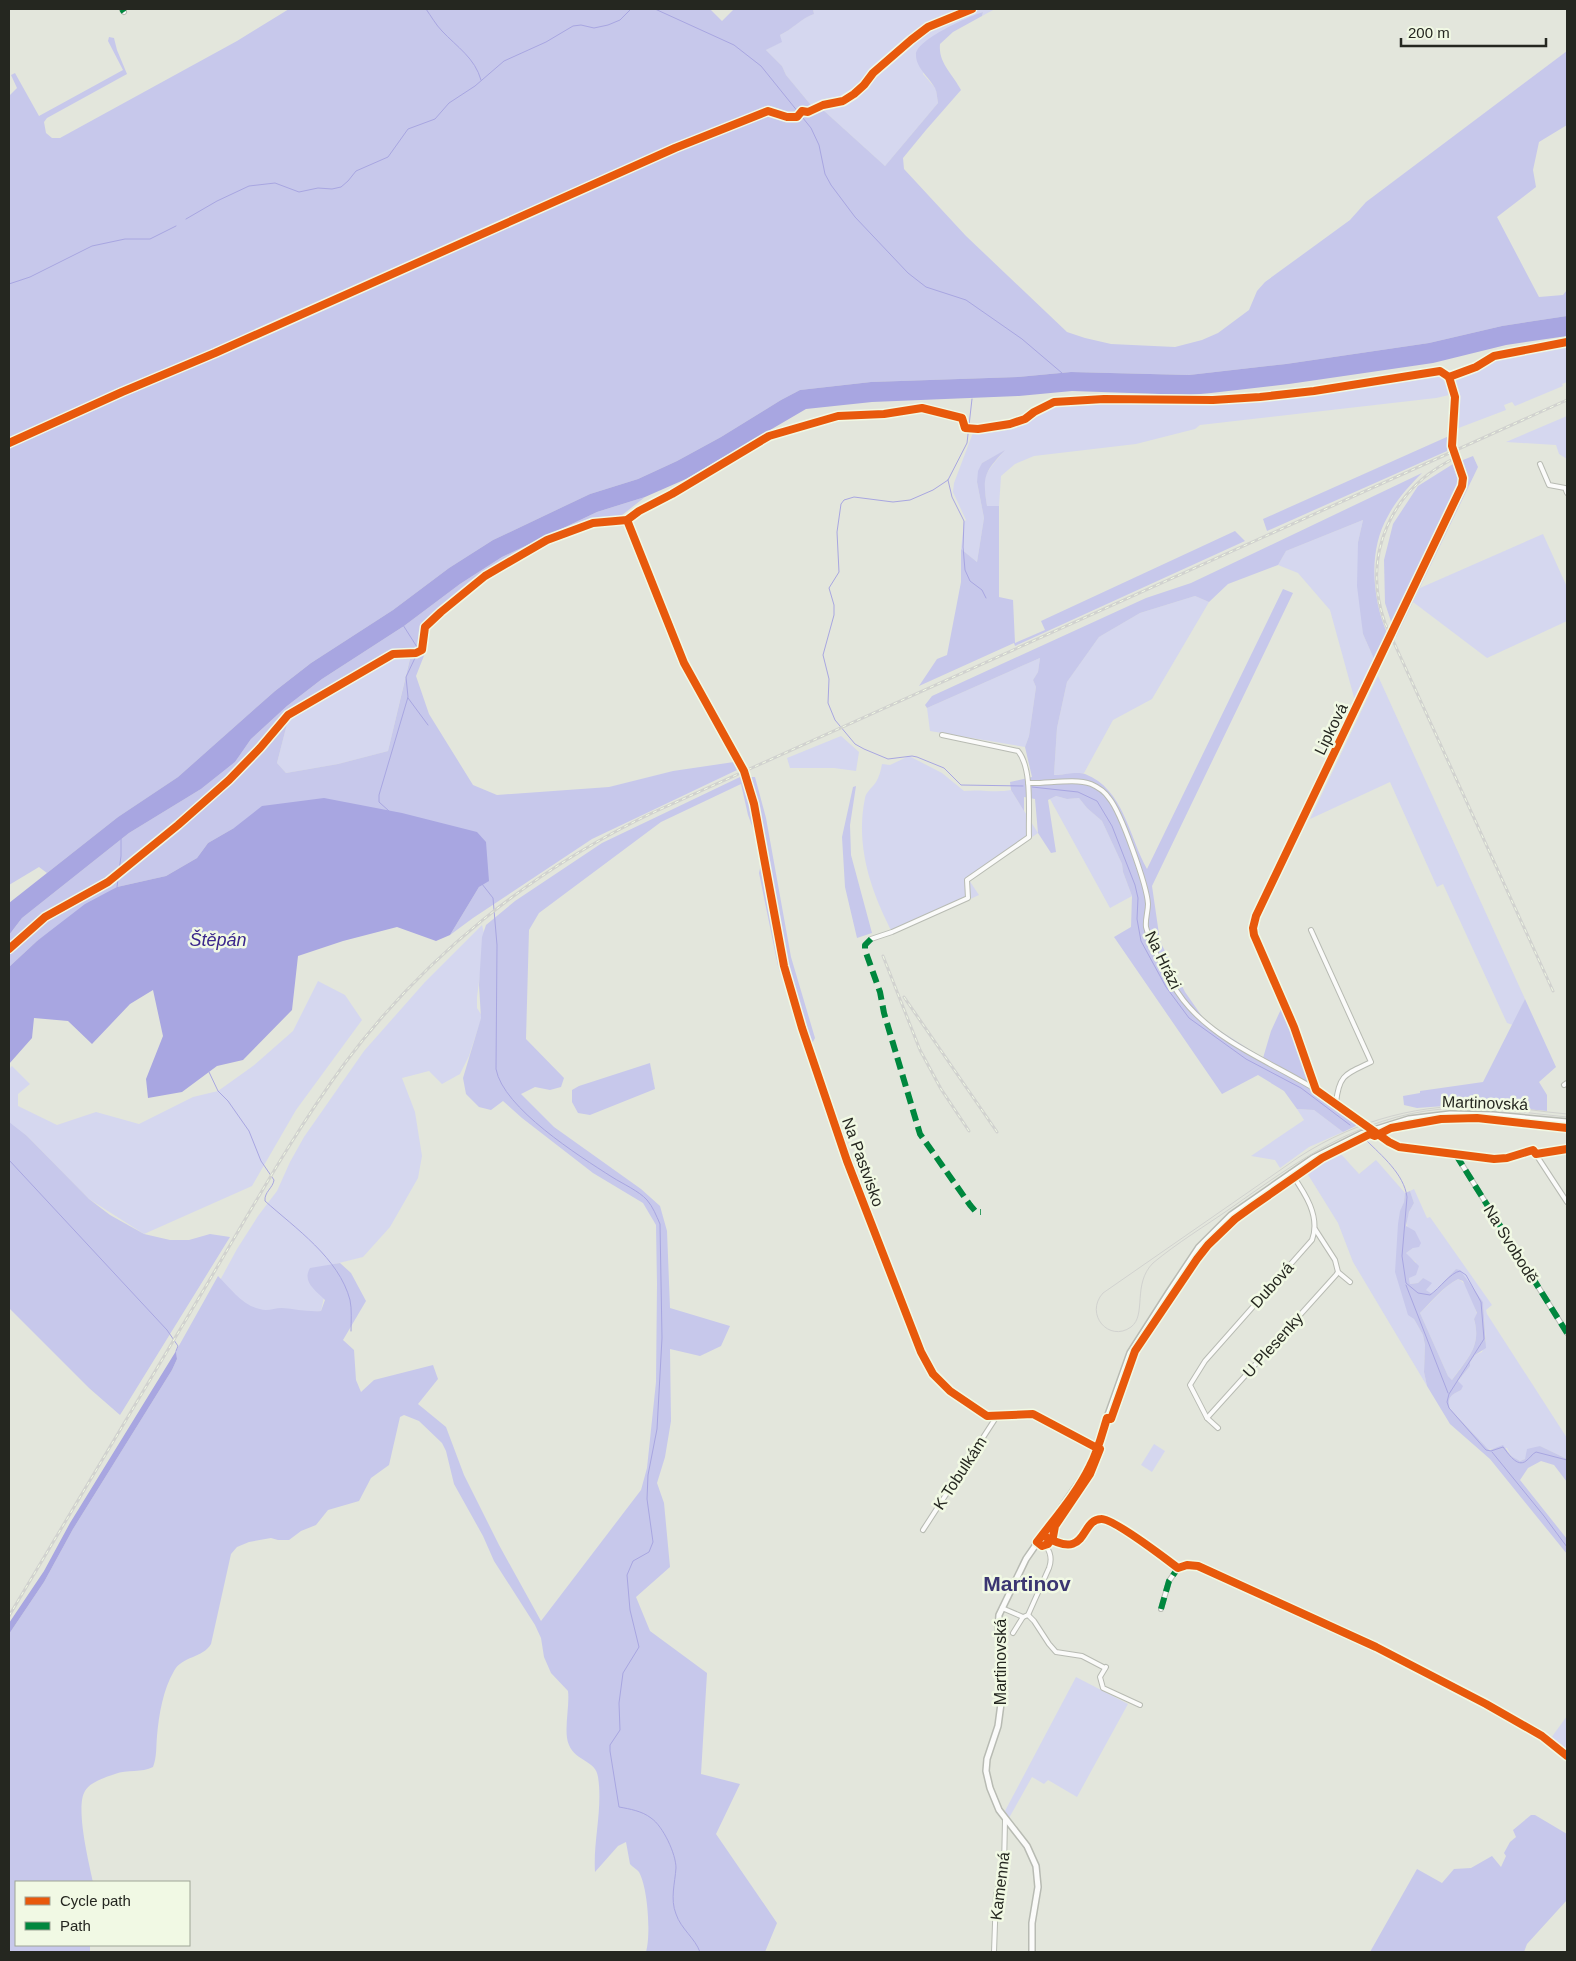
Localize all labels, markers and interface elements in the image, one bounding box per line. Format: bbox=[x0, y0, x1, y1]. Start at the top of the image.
scale bar bbox=[1401, 15, 1546, 47]
text: 200 m bbox=[1408, 24, 1450, 41]
street label: Lipková bbox=[1311, 700, 1351, 758]
street label: Na Hrázi bbox=[1142, 928, 1184, 992]
water label: Štěpán bbox=[189, 929, 247, 950]
street label: Martinovská bbox=[1442, 1093, 1528, 1113]
street label: Na Pastvisko bbox=[839, 1115, 887, 1209]
street label: Na Svobodě bbox=[1480, 1202, 1542, 1286]
street label: Dubová bbox=[1247, 1259, 1297, 1311]
street label: U Plesenky bbox=[1240, 1309, 1306, 1381]
street label: K Tobulkám bbox=[930, 1433, 990, 1513]
district label: Martinov bbox=[983, 1572, 1071, 1595]
street label: Martinovská bbox=[992, 1619, 1009, 1705]
street label: Kamenná bbox=[987, 1851, 1013, 1921]
legend bbox=[15, 1881, 190, 1946]
text: Cycle path bbox=[60, 1892, 131, 1909]
text: Path bbox=[60, 1917, 91, 1934]

